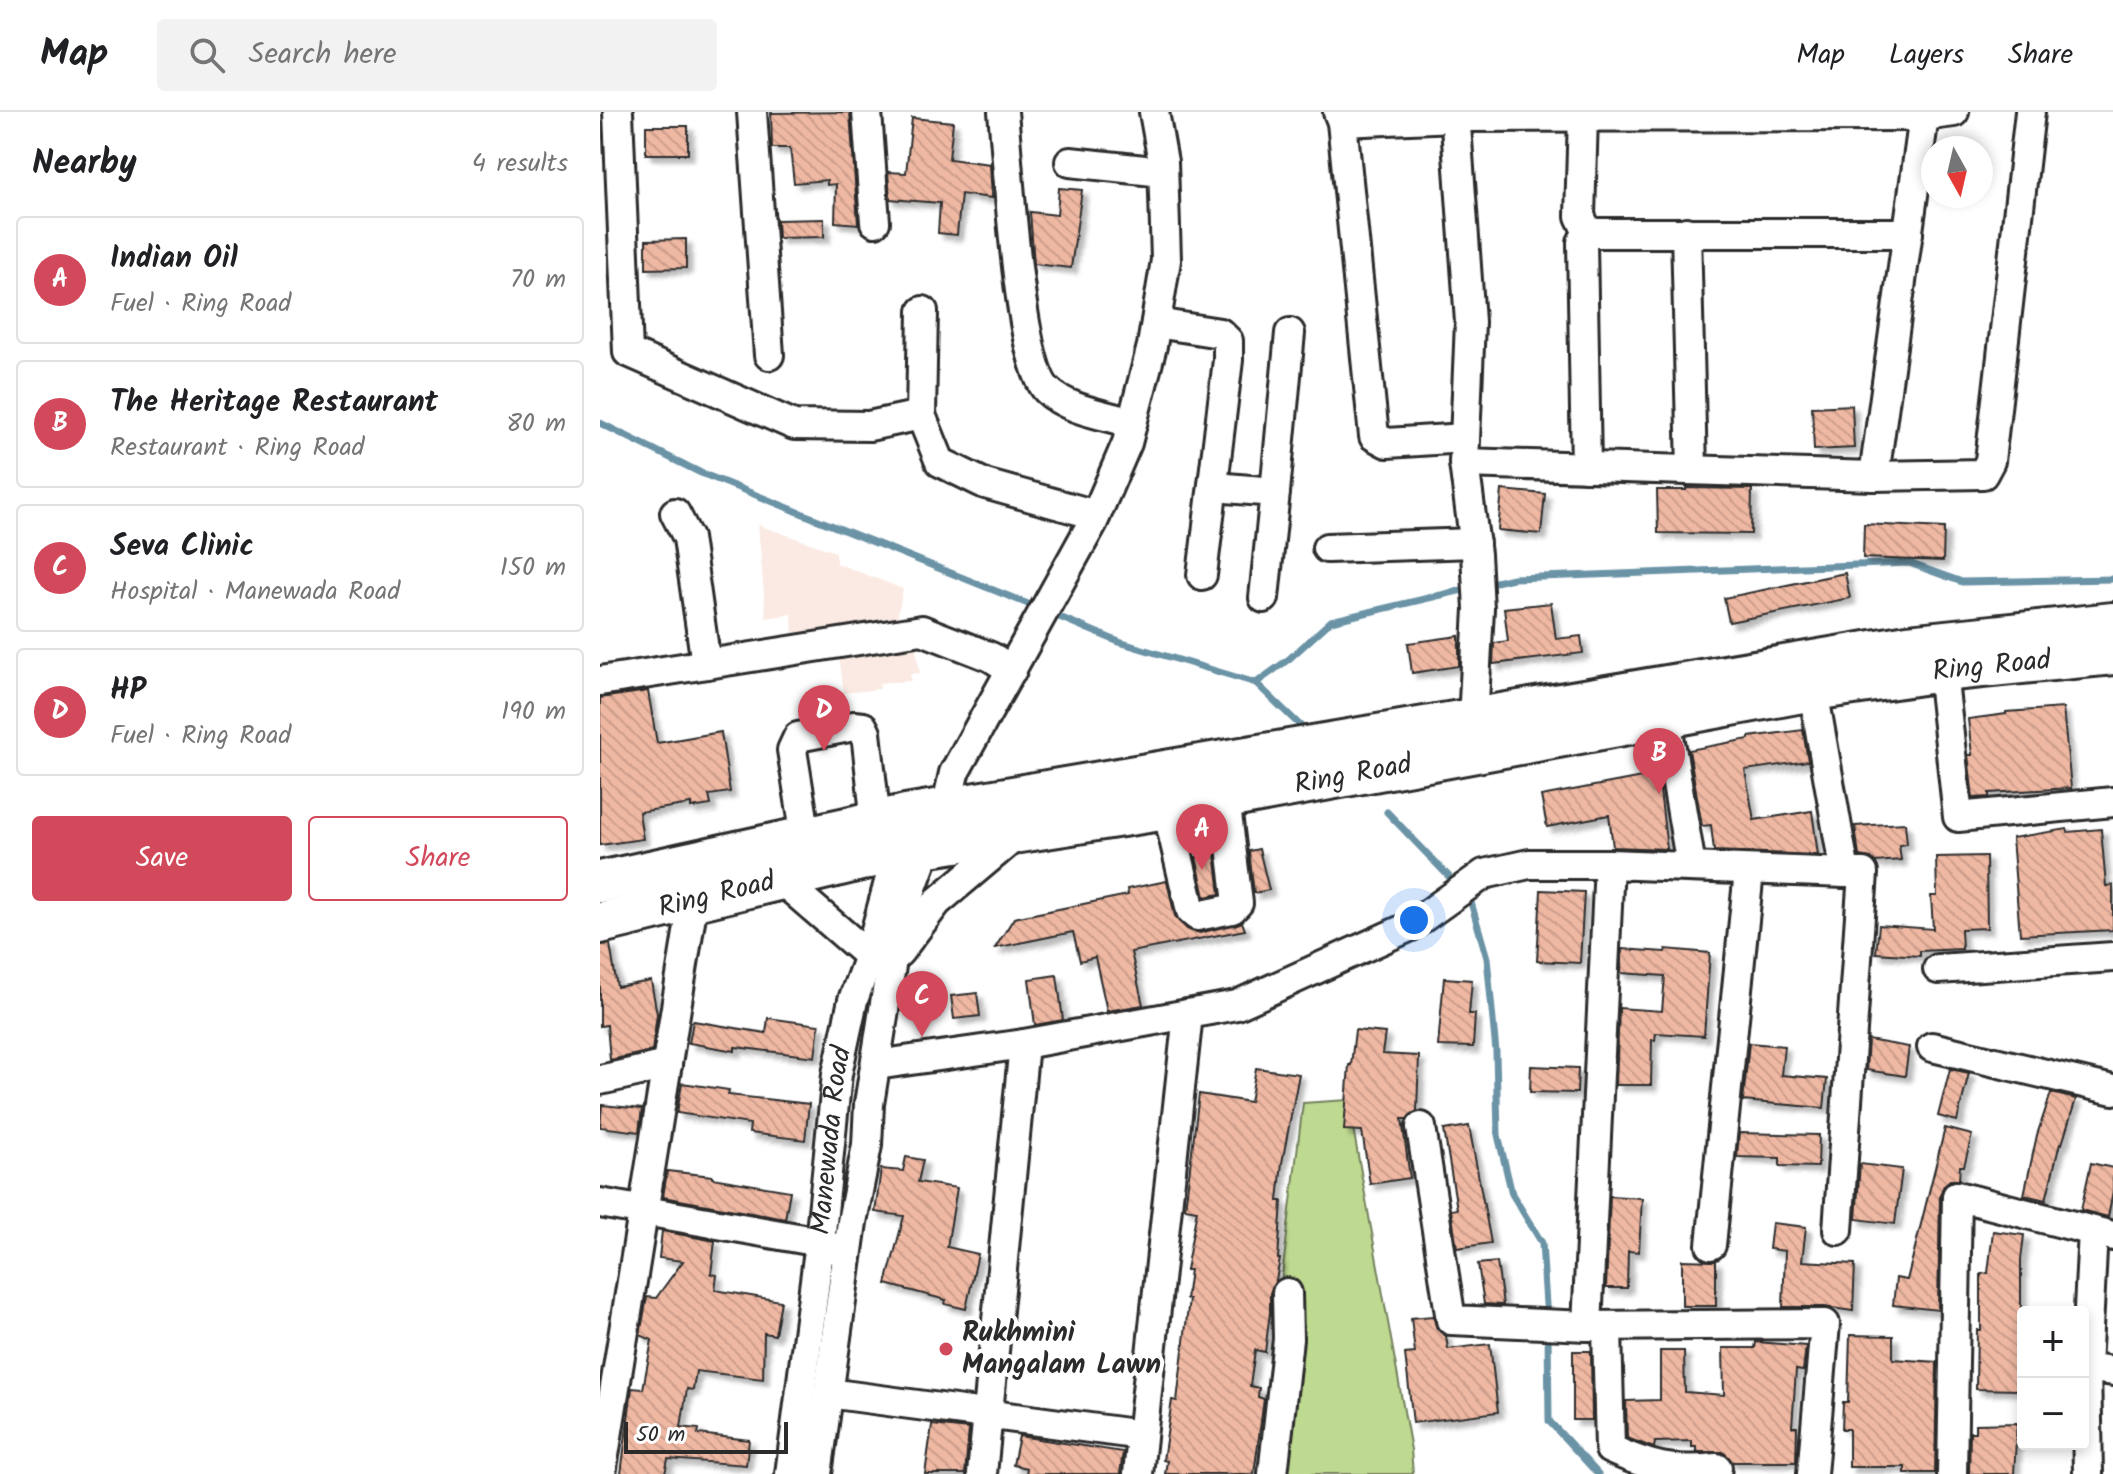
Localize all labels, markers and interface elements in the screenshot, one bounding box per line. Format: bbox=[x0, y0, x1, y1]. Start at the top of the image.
search box bbox=[157, 19, 717, 91]
text: Map bbox=[40, 25, 109, 85]
text: Search here bbox=[249, 31, 396, 79]
icon: search bbox=[185, 33, 229, 77]
text: Map bbox=[1796, 33, 1845, 78]
text: Layers bbox=[1889, 33, 1964, 78]
text: Share bbox=[2008, 33, 2073, 78]
north arrow bbox=[1921, 136, 1993, 208]
text: Nearby bbox=[32, 137, 137, 191]
text: 4 results bbox=[472, 143, 568, 185]
text: Indian Oil bbox=[110, 235, 238, 283]
text: A bbox=[52, 259, 68, 301]
text: 70 m bbox=[510, 259, 566, 301]
text: Fuel · Ring Road bbox=[110, 283, 291, 325]
text: The Heritage Restaurant bbox=[110, 379, 438, 427]
text: B bbox=[52, 403, 68, 445]
text: 80 m bbox=[506, 403, 566, 445]
text: Restaurant · Ring Road bbox=[110, 427, 365, 469]
text: Seva Clinic bbox=[110, 523, 254, 571]
text: C bbox=[52, 547, 68, 589]
text: 150 m bbox=[500, 547, 566, 589]
text: Hospital · Manewada Road bbox=[110, 571, 400, 613]
street label: Ring Road bbox=[1929, 638, 2054, 695]
text: HP bbox=[110, 667, 146, 715]
pin: D bbox=[798, 685, 850, 751]
text: D bbox=[51, 691, 69, 733]
text: 190 m bbox=[501, 691, 566, 733]
text: Fuel · Ring Road bbox=[110, 715, 291, 757]
pin: B bbox=[1633, 728, 1685, 794]
street label: Ring Road bbox=[1291, 742, 1416, 808]
pin: A bbox=[1176, 804, 1228, 870]
button: Save bbox=[32, 816, 292, 901]
button: Share bbox=[308, 816, 568, 901]
street label: Ring Road bbox=[654, 859, 781, 931]
your location bbox=[1394, 900, 1434, 940]
pin: C bbox=[896, 971, 948, 1037]
street label: Manewada Road bbox=[798, 1041, 865, 1237]
map controls bbox=[2017, 1306, 2089, 1450]
button: + bbox=[2017, 1306, 2089, 1378]
place label: Rukhmini Mangalam Lawn bbox=[962, 1311, 1161, 1388]
marker: Rukhmini Mangalam Lawn bbox=[937, 1340, 955, 1358]
button: − bbox=[2017, 1378, 2089, 1450]
scale bar bbox=[624, 1418, 788, 1454]
text: 50 m bbox=[636, 1418, 685, 1453]

